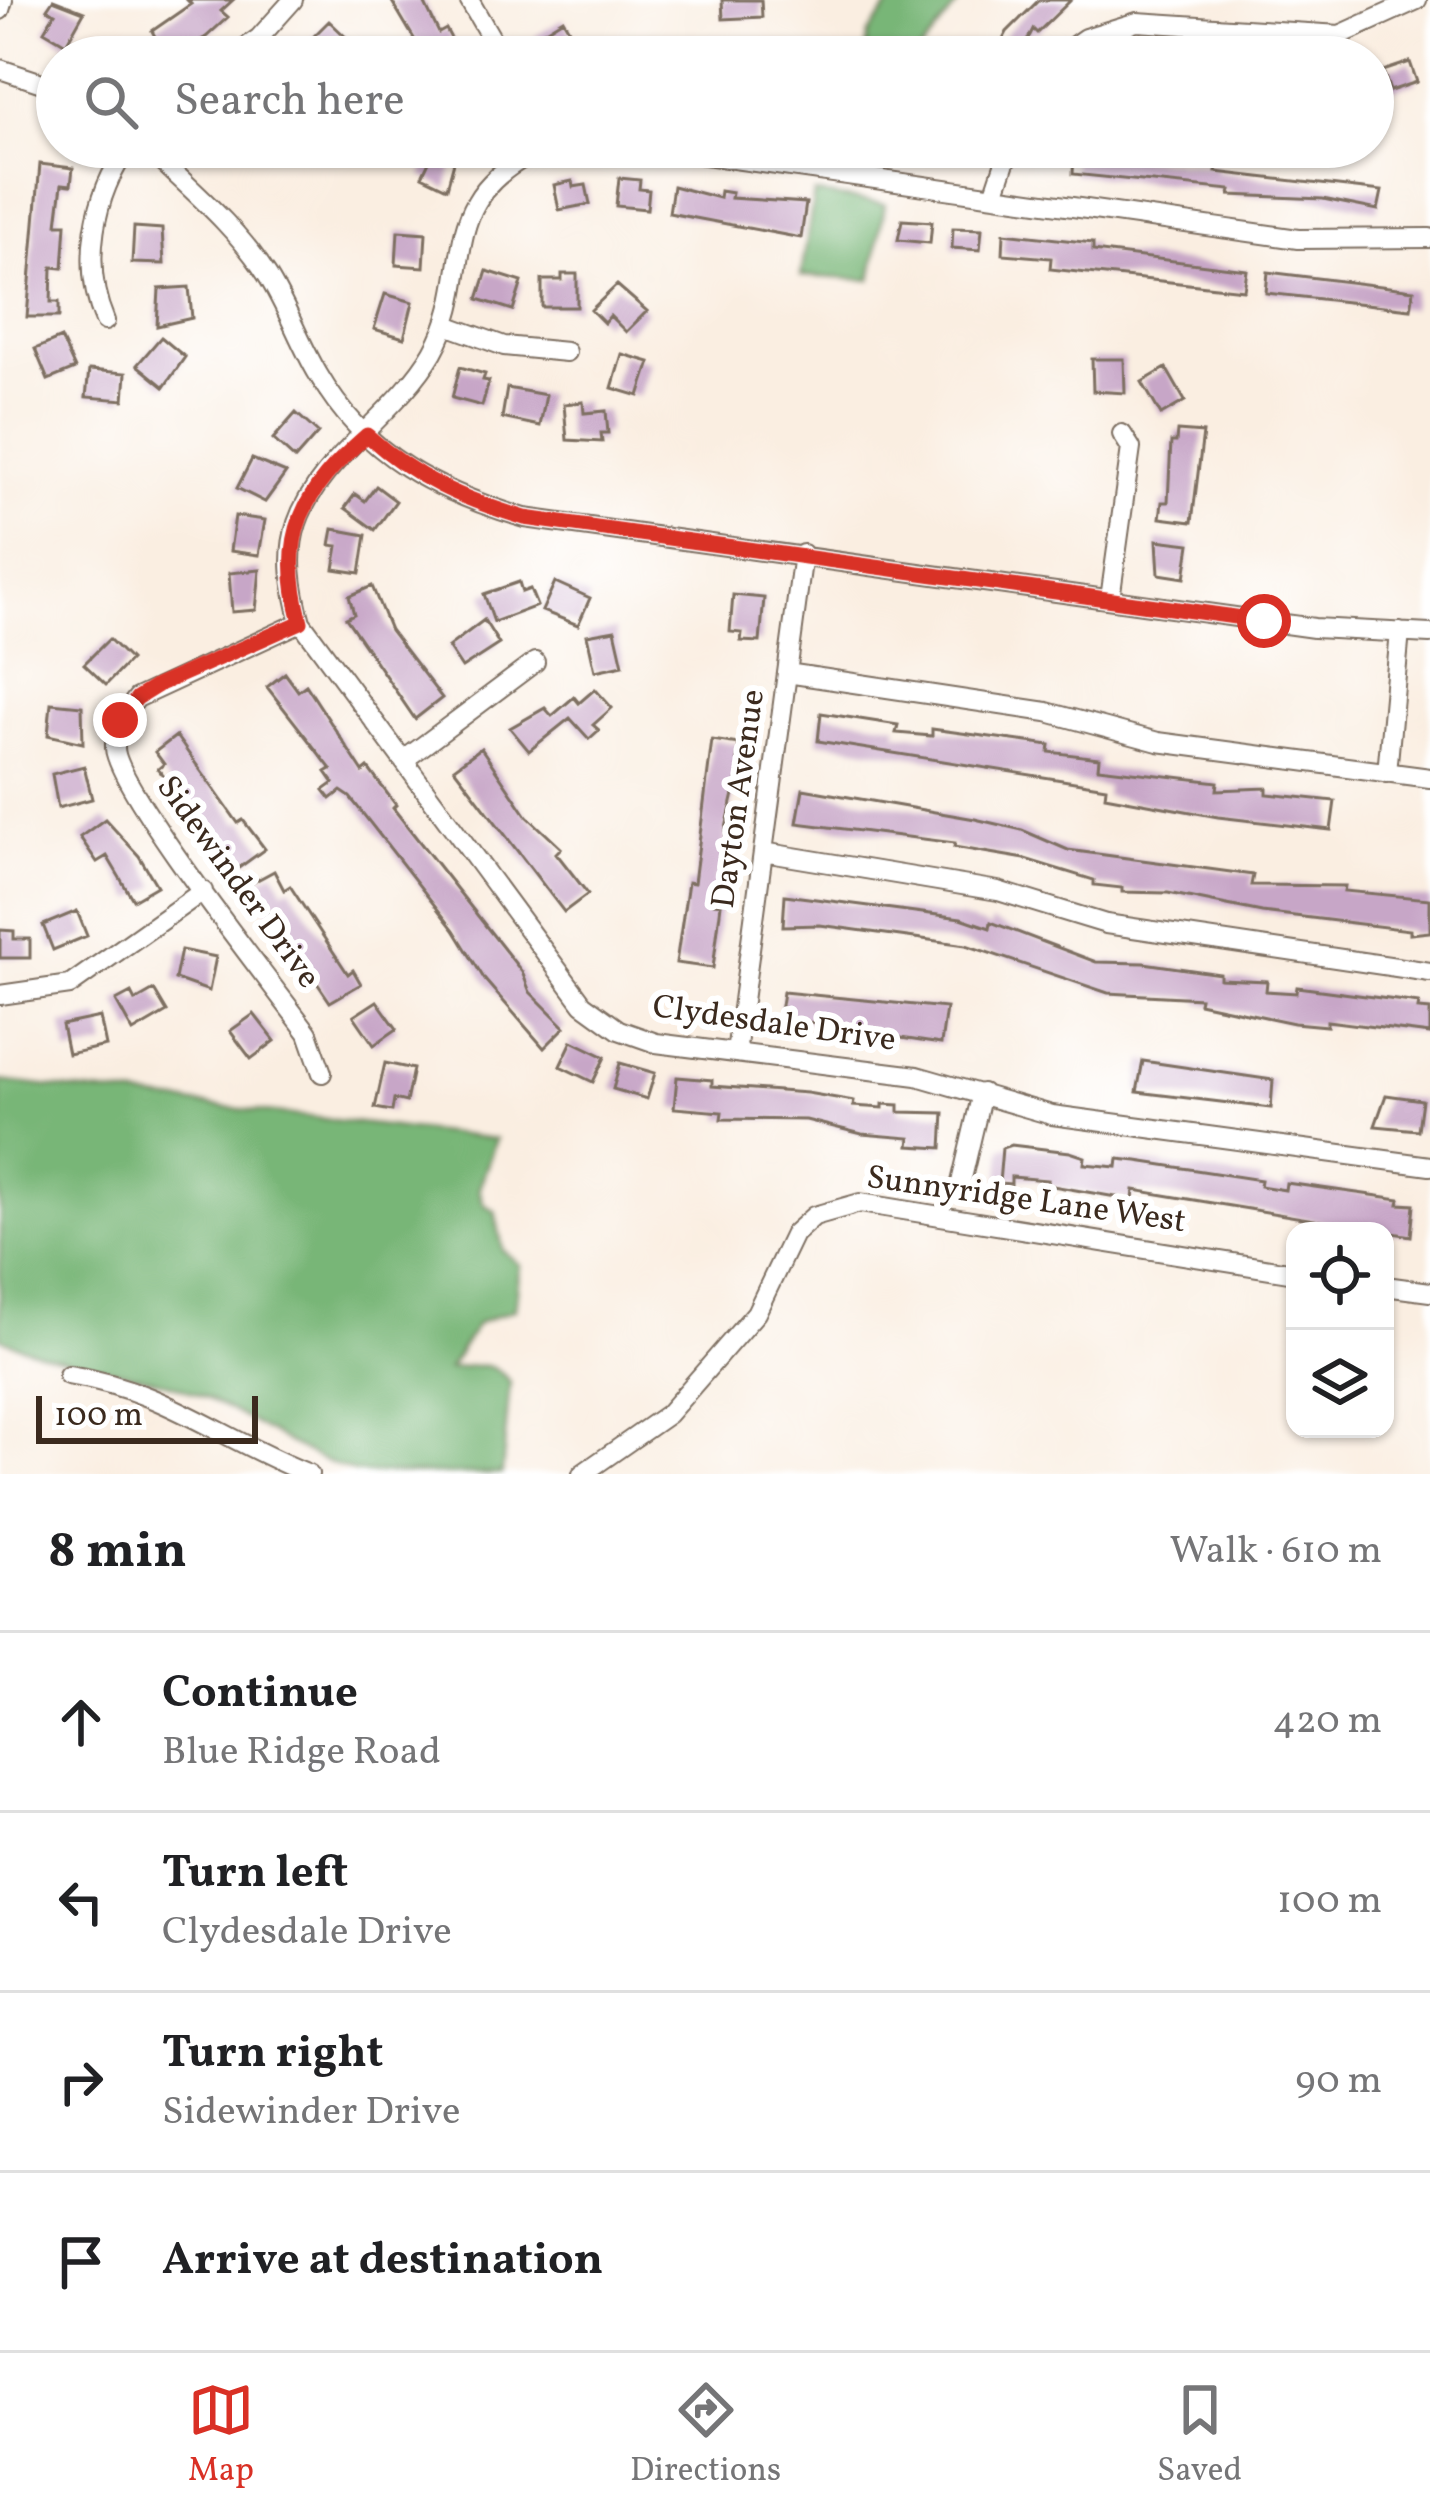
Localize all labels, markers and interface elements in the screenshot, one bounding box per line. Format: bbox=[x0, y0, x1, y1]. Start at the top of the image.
search box bbox=[36, 36, 1394, 168]
icon: search bbox=[78, 69, 144, 135]
text: Search here bbox=[174, 71, 405, 134]
route start bbox=[1237, 594, 1291, 648]
street label: Dayton Avenue bbox=[702, 687, 778, 911]
route end bbox=[93, 693, 147, 747]
street label: Sidewinder Drive bbox=[144, 767, 330, 999]
street label: Clydesdale Drive bbox=[649, 985, 899, 1065]
street label: Sunnyridge Lane West bbox=[863, 1156, 1189, 1246]
map controls bbox=[1286, 1222, 1394, 1438]
button: locate bbox=[1286, 1222, 1394, 1330]
button: layers bbox=[1286, 1330, 1394, 1438]
scale bar bbox=[36, 1390, 258, 1443]
text: 100 m bbox=[54, 1394, 143, 1440]
text: 8 min bbox=[48, 1517, 187, 1588]
text: Walk · 610 m bbox=[1169, 1525, 1382, 1579]
text: Continue bbox=[162, 1663, 358, 1726]
icon: ahead bbox=[48, 1689, 114, 1755]
text: 420 m bbox=[1272, 1695, 1382, 1749]
text: Blue Ridge Road bbox=[162, 1726, 441, 1780]
text: Turn left bbox=[162, 1843, 348, 1906]
icon: left bbox=[48, 1869, 114, 1935]
text: 100 m bbox=[1277, 1875, 1382, 1929]
text: Clydesdale Drive bbox=[162, 1906, 452, 1960]
text: Turn right bbox=[162, 2023, 383, 2086]
icon: right bbox=[48, 2049, 114, 2115]
text: 90 m bbox=[1295, 2055, 1382, 2109]
text: Sidewinder Drive bbox=[162, 2086, 460, 2140]
icon: arrive bbox=[48, 2229, 114, 2295]
text: Arrive at destination bbox=[162, 2230, 603, 2293]
tab: Map bbox=[188, 2377, 254, 2495]
tab: Directions bbox=[630, 2377, 781, 2495]
tab: Saved bbox=[1157, 2377, 1242, 2495]

